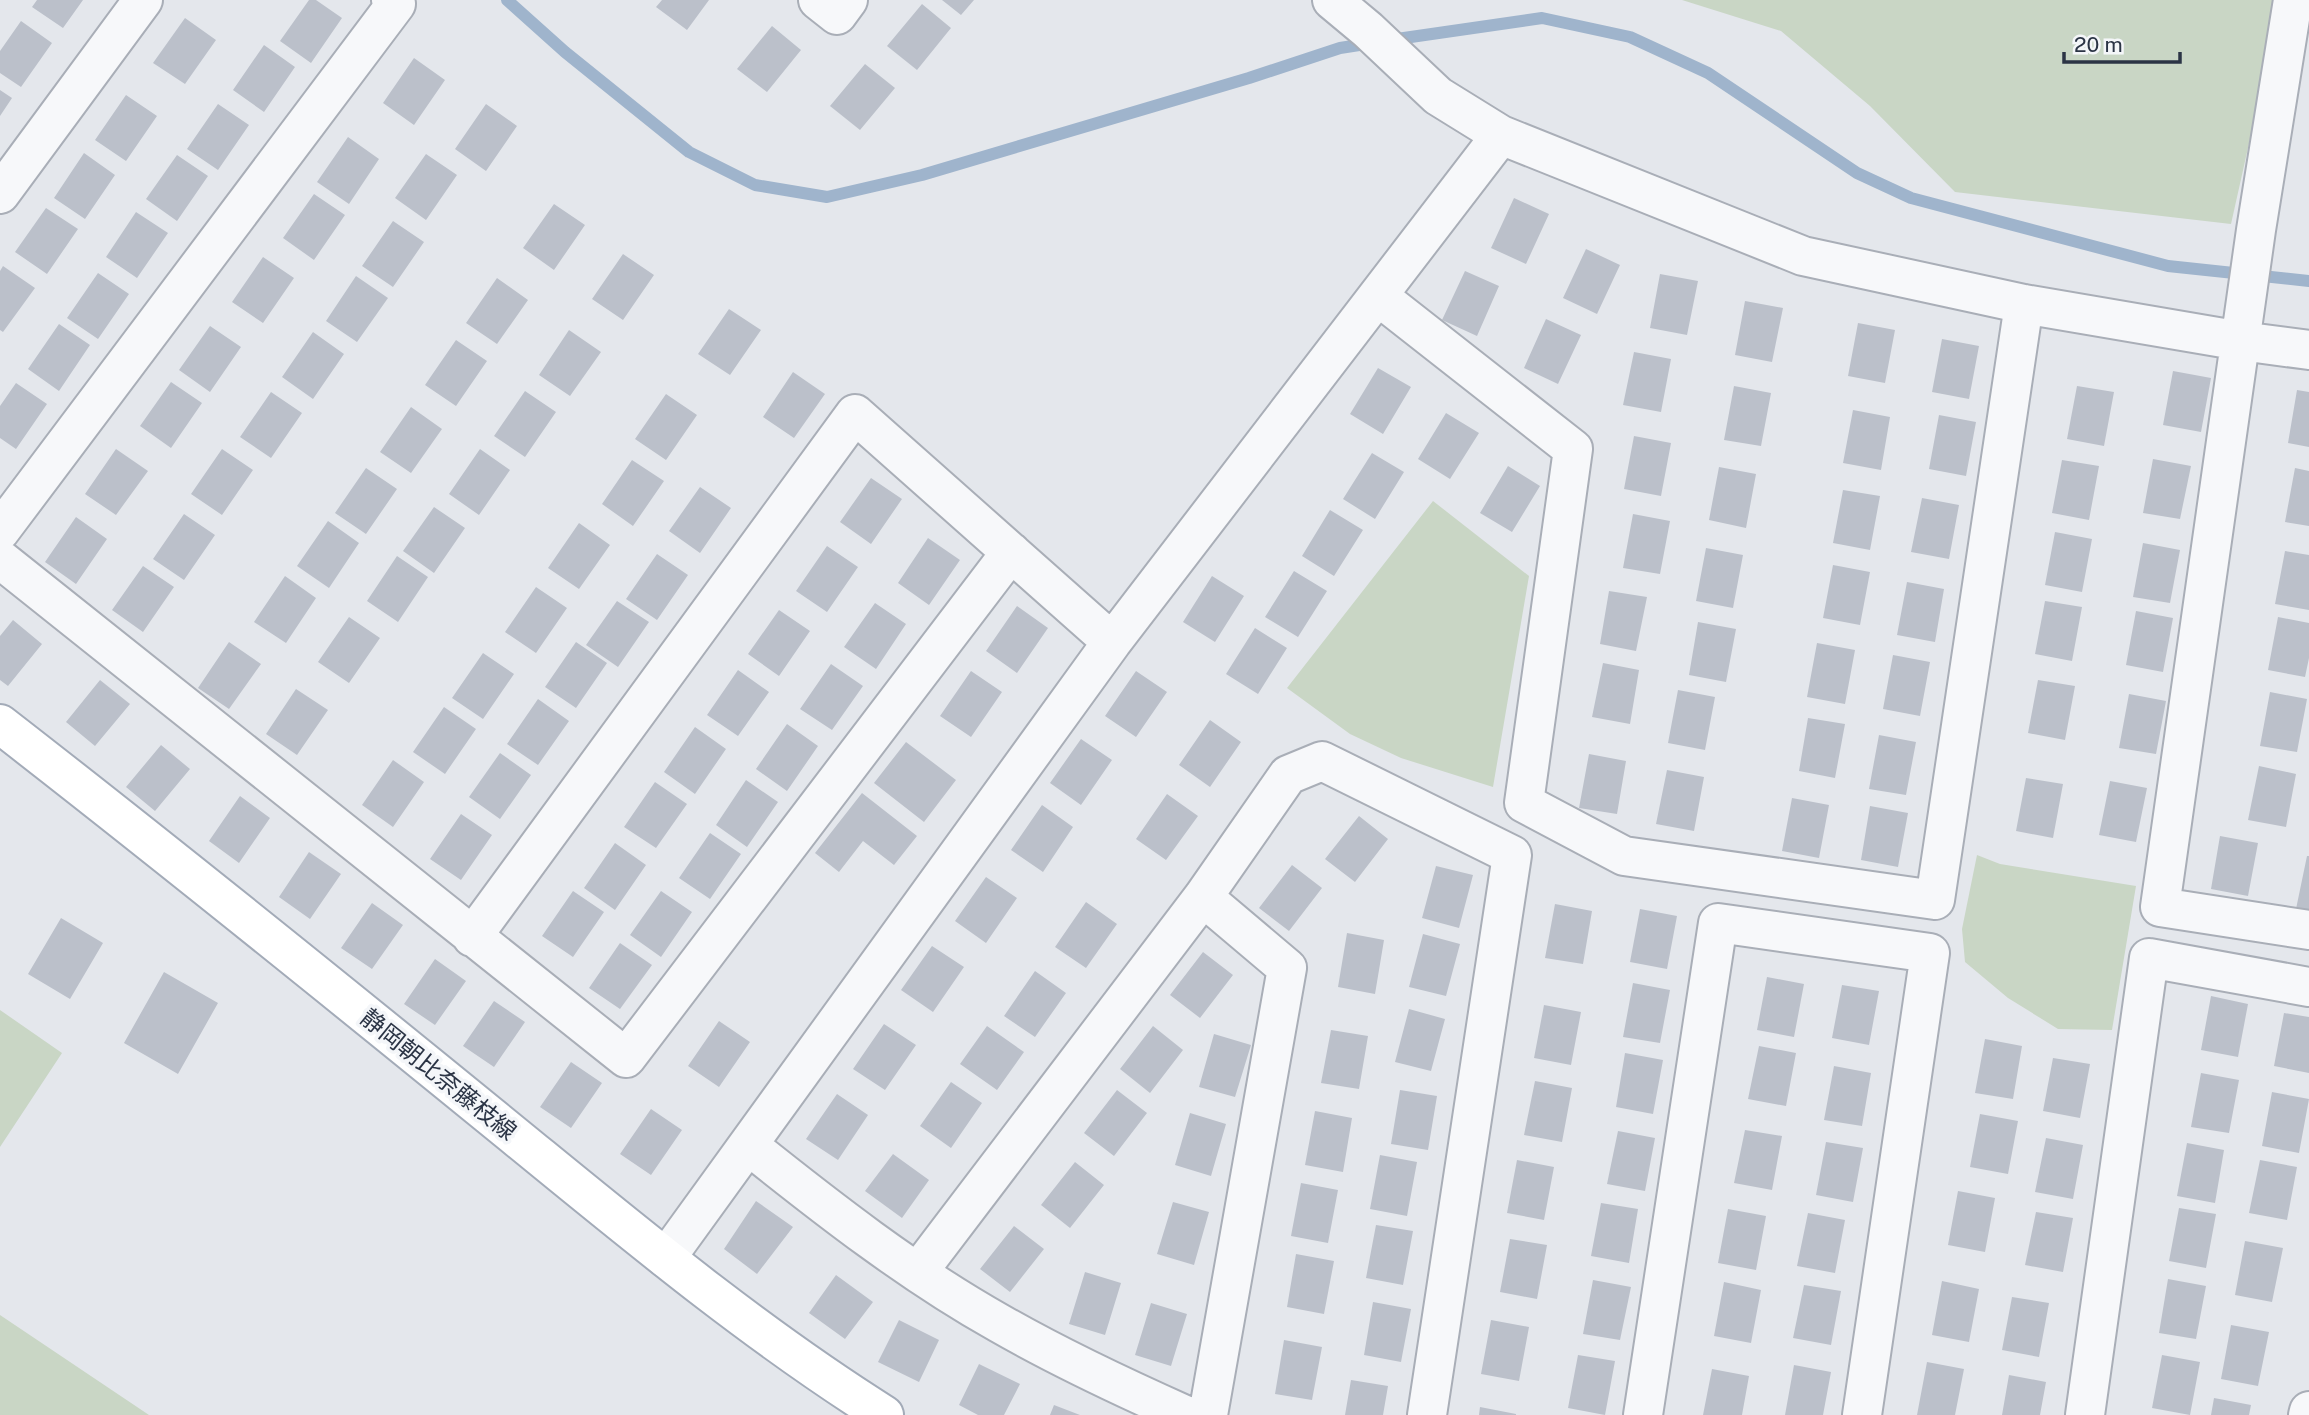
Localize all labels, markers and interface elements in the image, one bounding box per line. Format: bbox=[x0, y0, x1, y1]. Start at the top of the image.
scale bar bbox=[2064, 21, 2180, 65]
text: 20 m bbox=[2074, 32, 2123, 57]
street label: 静岡朝比奈藤枝線 bbox=[356, 1003, 522, 1145]

